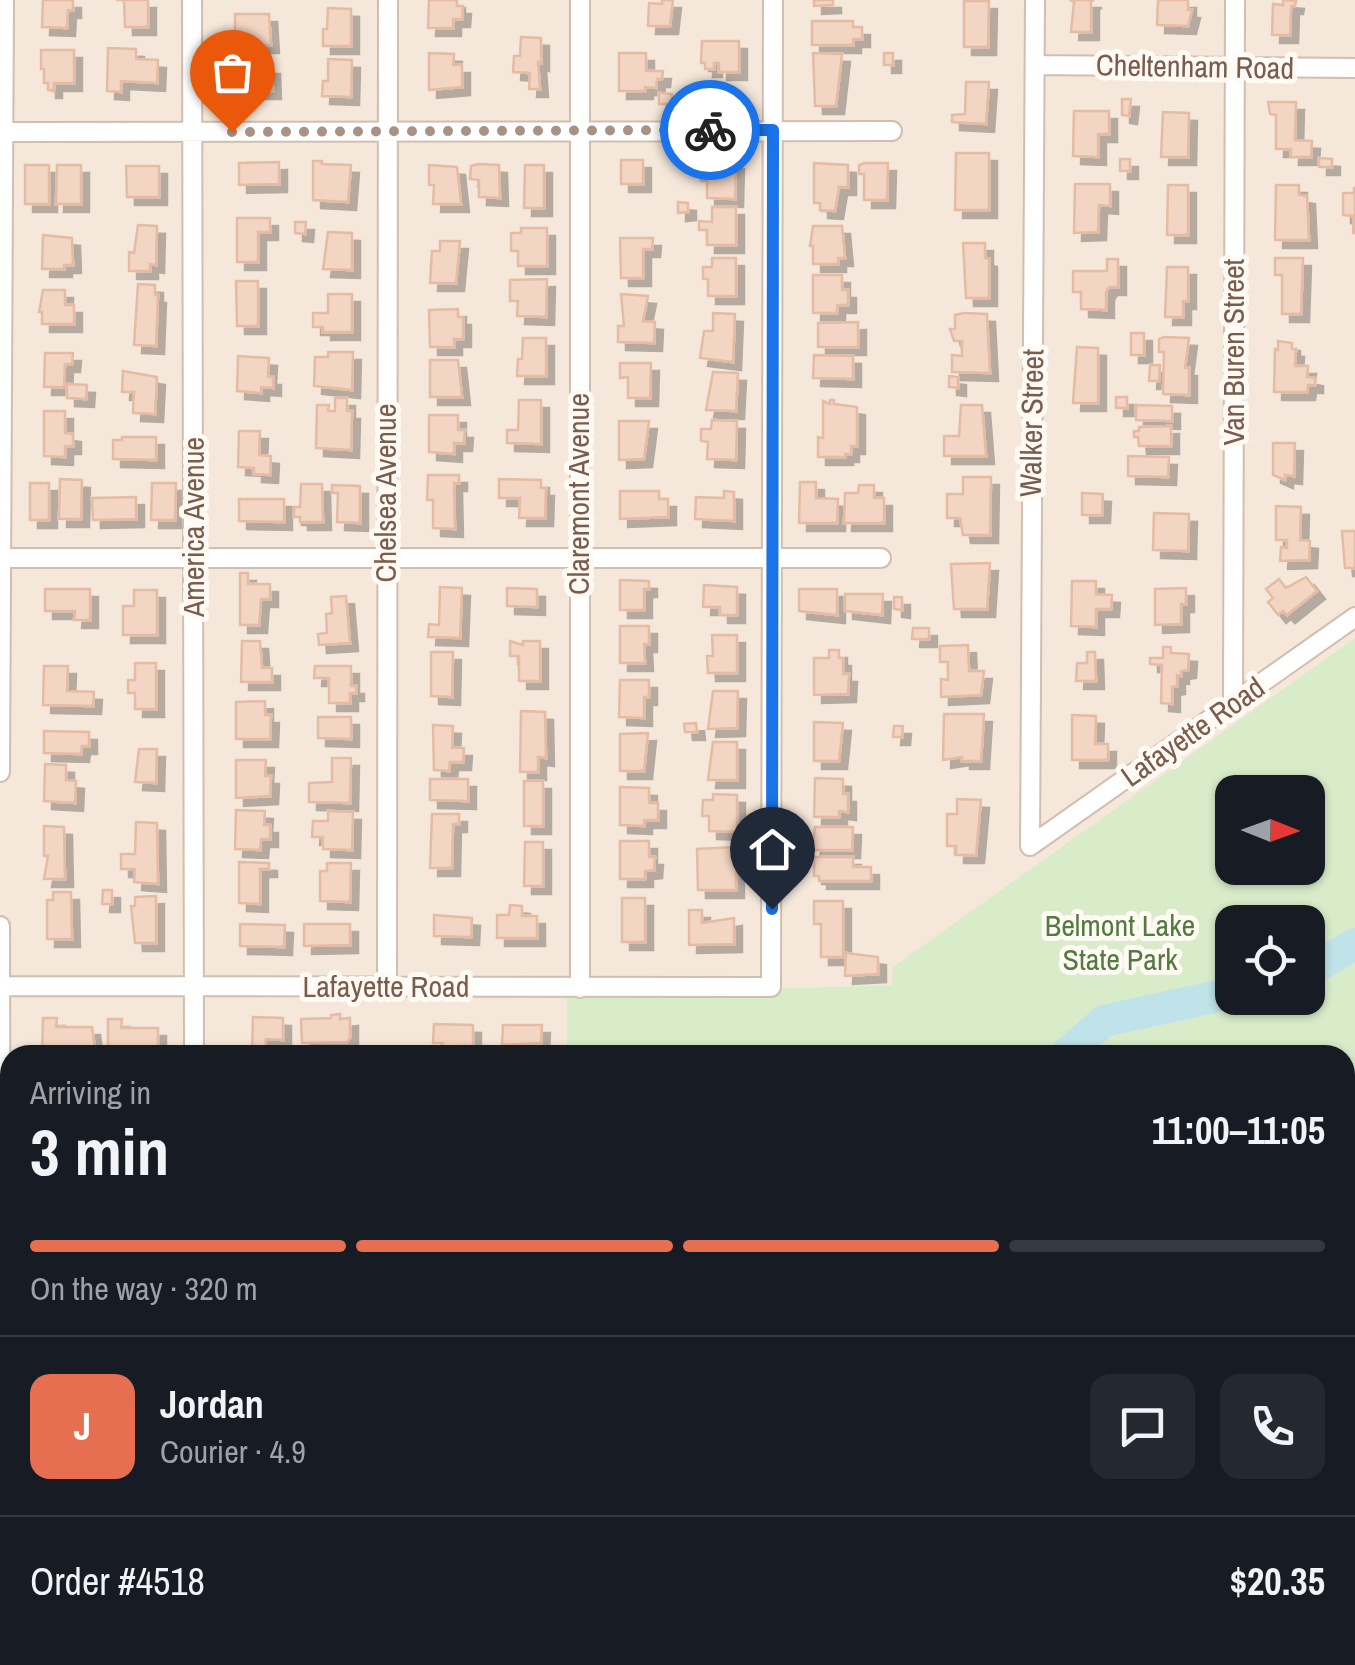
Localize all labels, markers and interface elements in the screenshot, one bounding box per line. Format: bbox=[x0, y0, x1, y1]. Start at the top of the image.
pin bbox=[190, 30, 275, 133]
street label: Cheltenham Road bbox=[1096, 44, 1294, 88]
icon: bag bbox=[205, 45, 260, 100]
courier bbox=[660, 80, 760, 180]
icon: bike bbox=[683, 103, 738, 158]
street label: Van Buren Street bbox=[1213, 258, 1253, 445]
street label: Walker Street bbox=[1010, 348, 1052, 497]
street label: Claremont Avenue bbox=[558, 393, 598, 595]
street label: Chelsea Avenue bbox=[365, 404, 405, 582]
street label: America Avenue bbox=[173, 437, 213, 618]
street label: Lafayette Road bbox=[1113, 667, 1272, 795]
north arrow bbox=[1215, 775, 1325, 885]
map controls bbox=[1215, 775, 1325, 1015]
pin bbox=[730, 807, 815, 910]
icon: home bbox=[745, 822, 800, 877]
park label: Belmont Lake State Park bbox=[1045, 905, 1195, 979]
button: locate bbox=[1215, 905, 1325, 1015]
street label: Lafayette Road bbox=[303, 966, 469, 1006]
text: Arriving in bbox=[30, 1071, 151, 1114]
text: 11:00–11:05 bbox=[1152, 1105, 1325, 1156]
text: 3 min bbox=[30, 1108, 169, 1195]
text: On the way · 320 m bbox=[30, 1267, 258, 1310]
button: chat bbox=[1090, 1374, 1195, 1479]
button: phone bbox=[1220, 1374, 1325, 1479]
text: Jordan bbox=[160, 1379, 264, 1430]
text: J bbox=[74, 1401, 91, 1452]
text: Courier · 4.9 bbox=[160, 1430, 306, 1473]
text: Order #4518 bbox=[30, 1556, 205, 1607]
text: $20.35 bbox=[1230, 1556, 1325, 1607]

